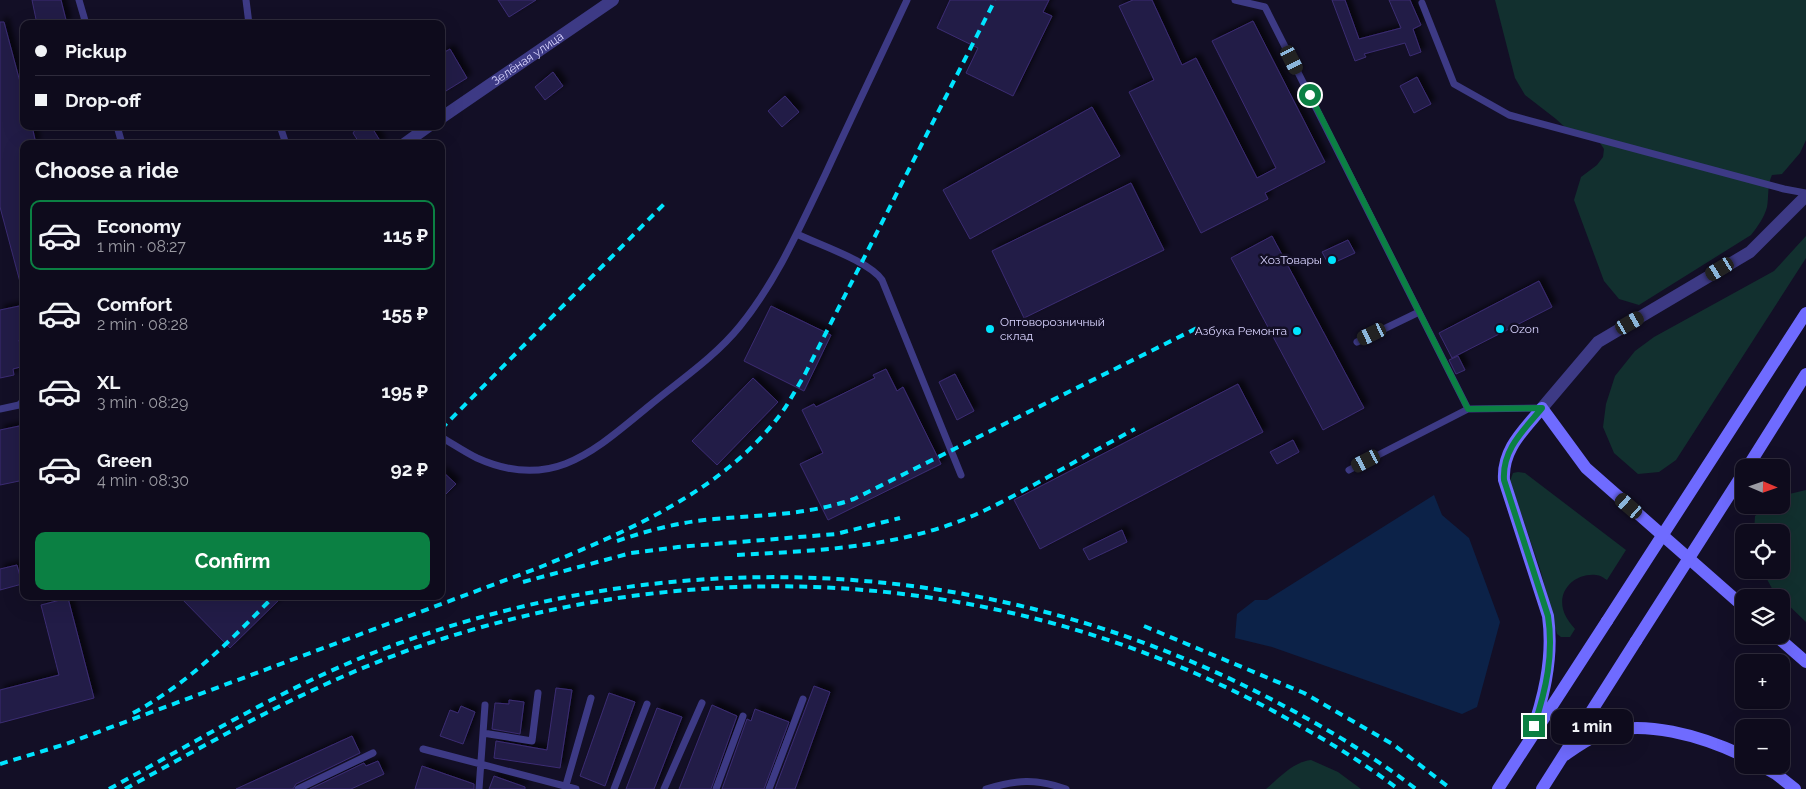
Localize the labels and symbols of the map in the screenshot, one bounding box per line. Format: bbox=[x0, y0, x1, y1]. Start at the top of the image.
street label: Зелёная улица bbox=[489, 29, 566, 88]
car bbox=[1278, 43, 1305, 77]
route start bbox=[1299, 84, 1321, 106]
place label: ХозТовары bbox=[1260, 253, 1322, 267]
marker: ХозТовары bbox=[1326, 254, 1338, 266]
car bbox=[1703, 255, 1736, 283]
car bbox=[1613, 309, 1646, 337]
place label: Оптоворозничный склад bbox=[1000, 315, 1105, 343]
car bbox=[1355, 321, 1388, 347]
place label: Ozon bbox=[1510, 322, 1539, 336]
marker: Оптоворозничный склад bbox=[984, 323, 996, 335]
marker: Ozon bbox=[1494, 323, 1506, 335]
place label: Азбука Ремонта bbox=[1195, 324, 1287, 338]
marker: Азбука Ремонта bbox=[1291, 325, 1303, 337]
car bbox=[1349, 448, 1382, 474]
north arrow bbox=[1735, 459, 1790, 514]
car bbox=[1612, 490, 1645, 522]
callout: 1 min bbox=[1552, 708, 1634, 744]
route end bbox=[1523, 715, 1545, 737]

